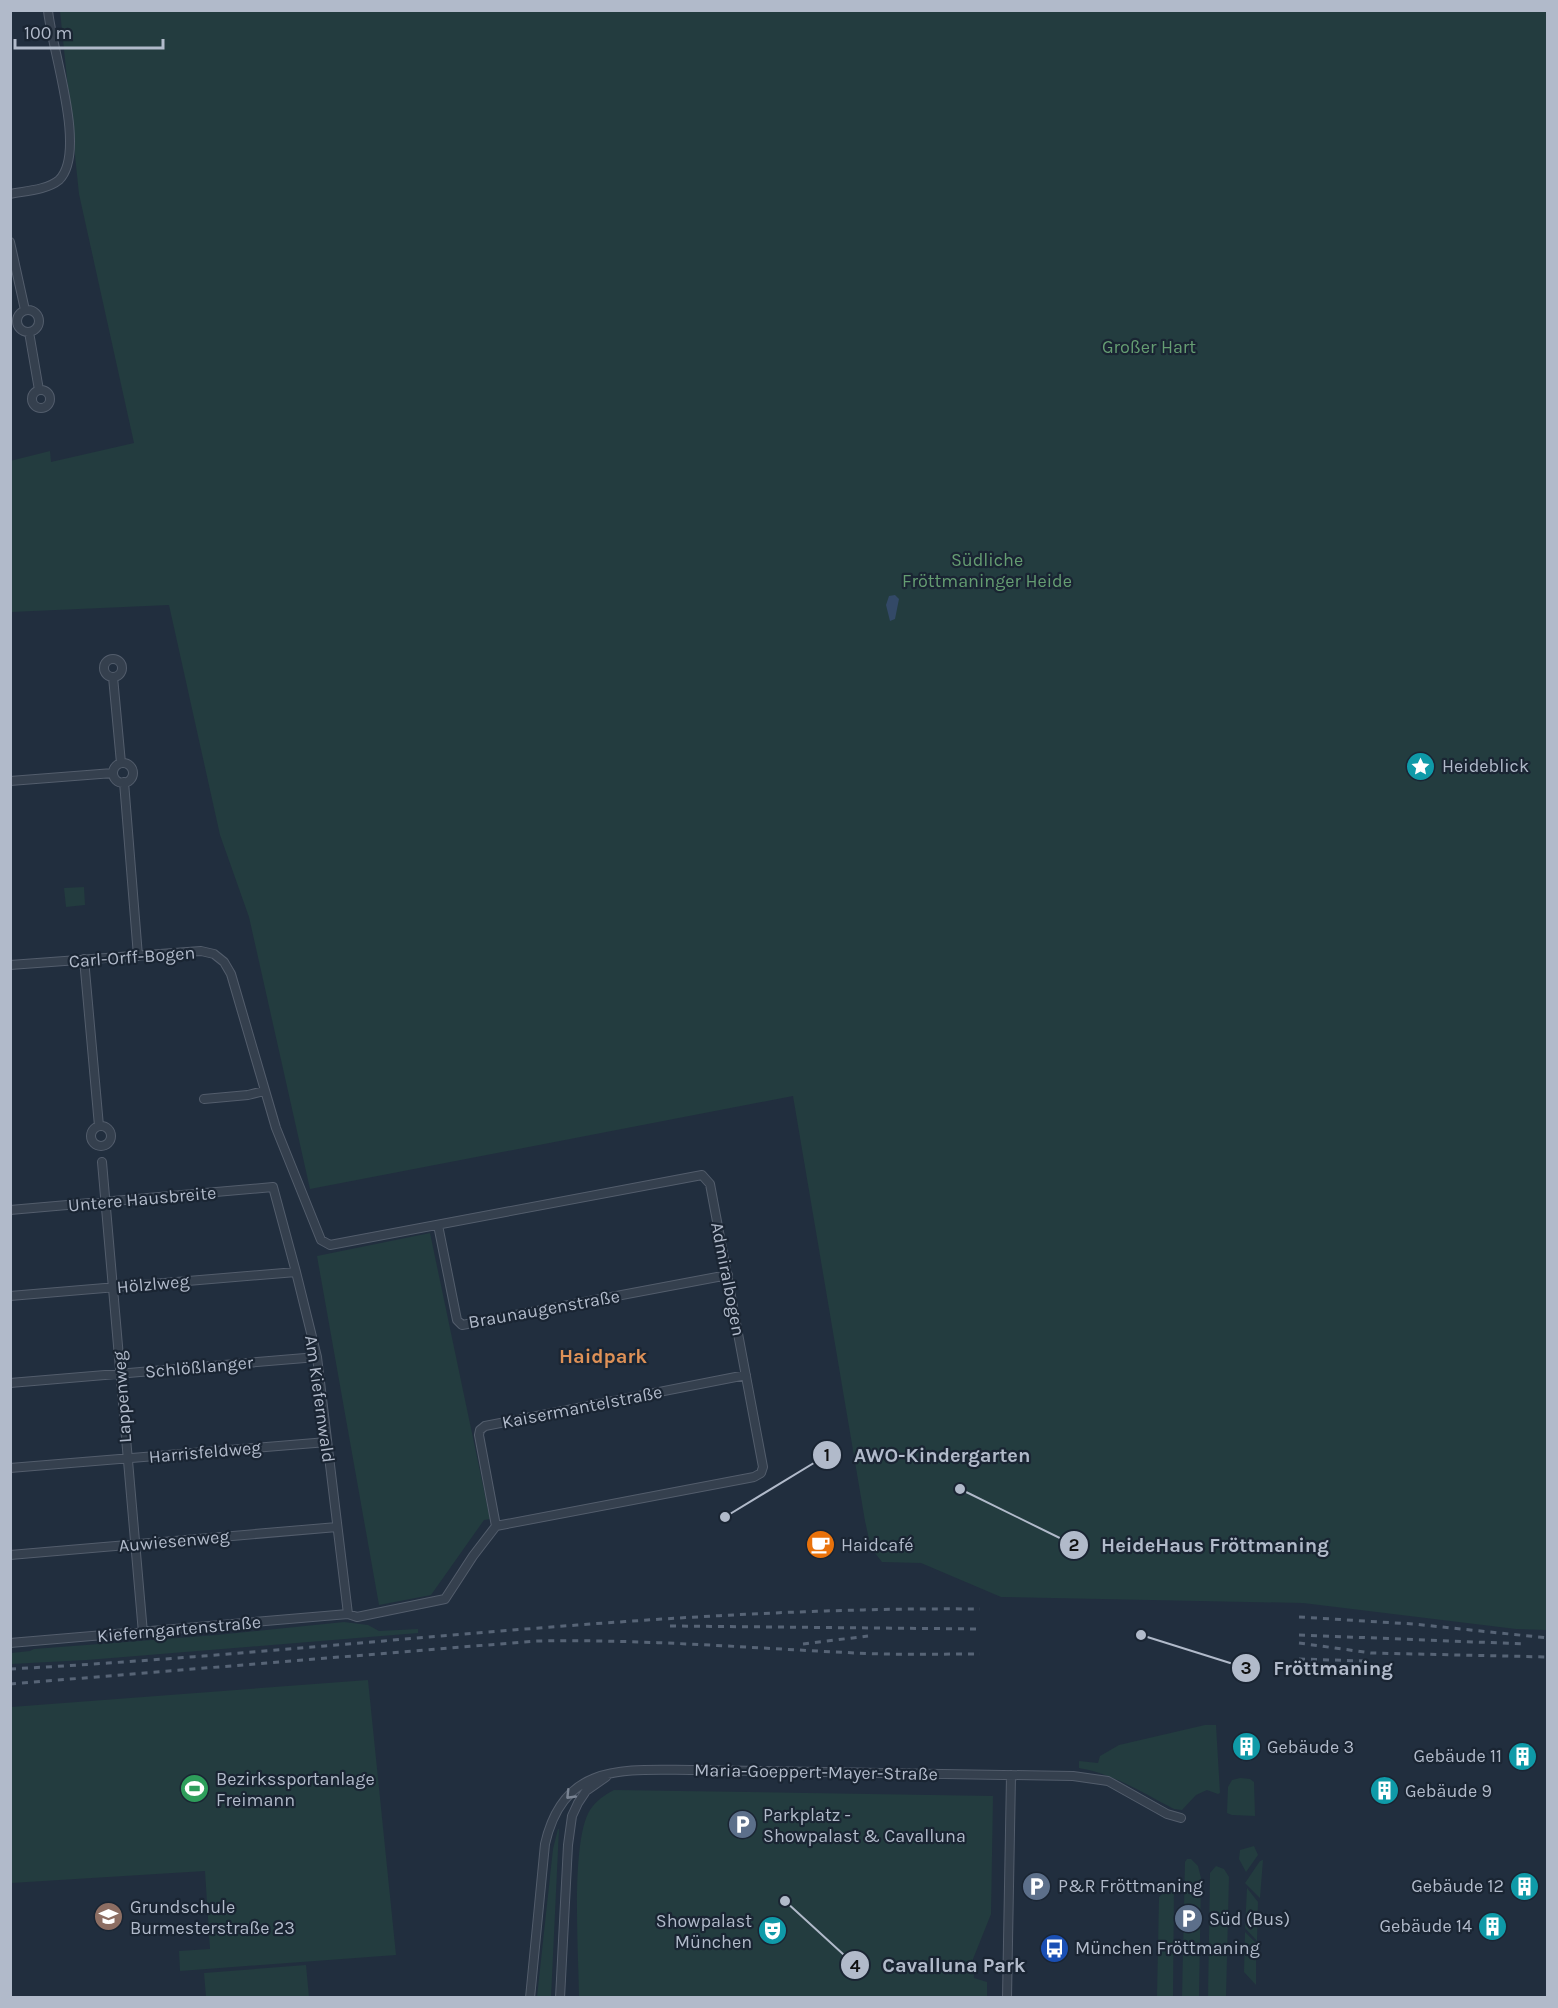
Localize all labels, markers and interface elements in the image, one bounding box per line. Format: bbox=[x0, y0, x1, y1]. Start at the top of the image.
scale bar bbox=[15, 12, 164, 50]
text: 100 m bbox=[24, 22, 72, 44]
park label: Großer Hart bbox=[1102, 336, 1196, 358]
park label: Südliche Fröttmaninger Heide bbox=[902, 549, 1072, 592]
place icon: Heideblick bbox=[1405, 750, 1437, 782]
place label: Heideblick bbox=[1442, 755, 1529, 777]
street label: Carl-Orff-Bogen bbox=[68, 942, 196, 972]
street label: Untere Hausbreite bbox=[67, 1182, 217, 1216]
street label: Admiralbogen bbox=[706, 1220, 750, 1338]
street label: Hölzlweg bbox=[116, 1270, 190, 1298]
street label: Braunaugenstraße bbox=[467, 1285, 621, 1333]
street label: Am Kiefernwald bbox=[300, 1334, 340, 1464]
district label: Haidpark bbox=[559, 1345, 647, 1368]
street label: Lappenweg bbox=[108, 1350, 136, 1444]
street label: Schlößlanger bbox=[144, 1351, 255, 1383]
street label: Kaisermantelstraße bbox=[500, 1381, 664, 1433]
street label: Harrisfeldweg bbox=[148, 1436, 262, 1468]
callout: AWO-Kindergarten bbox=[812, 1436, 1042, 1474]
text: 1 bbox=[824, 1444, 830, 1466]
text: AWO-Kindergarten bbox=[854, 1444, 1030, 1467]
street label: Auwiesenweg bbox=[118, 1525, 230, 1557]
callout: HeideHaus Fröttmaning bbox=[1059, 1526, 1341, 1564]
cafe icon: Haidcafé bbox=[804, 1529, 836, 1561]
place label: Haidcafé bbox=[841, 1534, 914, 1556]
text: 2 bbox=[1069, 1534, 1079, 1556]
text: HeideHaus Fröttmaning bbox=[1101, 1534, 1329, 1557]
street label: Kieferngartenstraße bbox=[96, 1611, 262, 1647]
callout: Fröttmaning bbox=[1231, 1649, 1405, 1687]
text: 3 bbox=[1240, 1657, 1252, 1679]
text: Fröttmaning bbox=[1273, 1657, 1393, 1680]
building icon: Gebäude 3 bbox=[1230, 1731, 1262, 1763]
place label: Gebäude 3 bbox=[1267, 1736, 1354, 1758]
building icon: Gebäude 11 bbox=[1507, 1740, 1539, 1772]
place label: Gebäude 11 bbox=[1414, 1745, 1502, 1767]
street label: Maria-Goeppert-Mayer-Straße bbox=[694, 1759, 938, 1785]
place label: Bezirkssportanlage Freimann bbox=[216, 1768, 375, 1811]
sports icon: Bezirkssportanlage Freimann bbox=[179, 1773, 211, 1805]
building icon: Gebäude 9 bbox=[1368, 1775, 1400, 1807]
place label: Gebäude 9 bbox=[1405, 1780, 1492, 1802]
one-way arrow bbox=[566, 1788, 577, 1798]
place label: Parkplatz - Showpalast & Cavalluna bbox=[763, 1804, 966, 1847]
parking icon: Parkplatz - Showpalast & Cavalluna bbox=[726, 1809, 758, 1841]
parking icon: P&R Fröttmaning bbox=[1021, 1870, 1053, 1902]
building icon: Gebäude 12 bbox=[1509, 1870, 1541, 1902]
place label: P&R Fröttmaning bbox=[1058, 1875, 1203, 1897]
place label: Gebäude 12 bbox=[1411, 1875, 1504, 1897]
place label: Grundschule Burmesterstraße 23 bbox=[130, 1896, 295, 1939]
school or university icon: Grundschule Burmesterstraße 23 bbox=[93, 1901, 125, 1933]
parking icon: Süd (Bus) bbox=[1172, 1903, 1204, 1935]
place label: Süd (Bus) bbox=[1209, 1908, 1290, 1930]
place label: Showpalast München bbox=[656, 1910, 752, 1953]
building icon: Gebäude 14 bbox=[1477, 1910, 1509, 1942]
theatre icon: Showpalast München bbox=[757, 1915, 789, 1947]
place label: Gebäude 14 bbox=[1380, 1915, 1472, 1937]
bus stop icon: München Fröttmaning bbox=[1038, 1932, 1070, 1964]
place label: München Fröttmaning bbox=[1075, 1937, 1260, 1959]
callout: Cavalluna Park bbox=[840, 1946, 1037, 1984]
text: Cavalluna Park bbox=[882, 1954, 1026, 1977]
text: 4 bbox=[850, 1955, 861, 1977]

